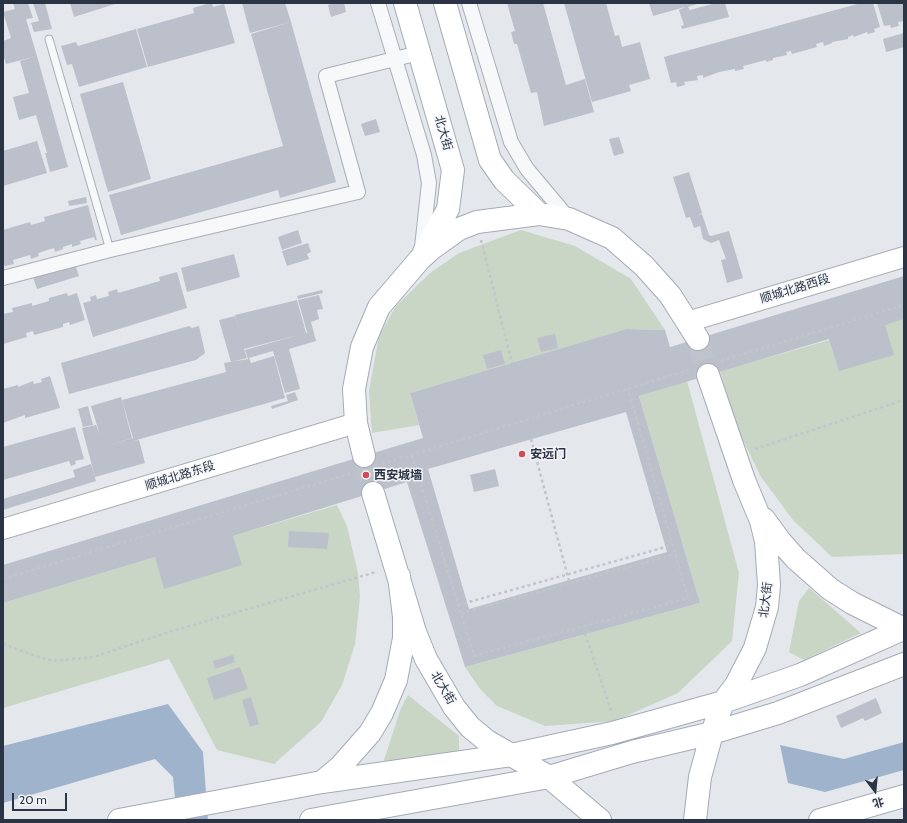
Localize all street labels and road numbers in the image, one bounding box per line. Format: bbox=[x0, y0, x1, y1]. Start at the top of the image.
street label: 北大街 bbox=[431, 114, 455, 152]
street label: 顺城北路西段 bbox=[758, 272, 832, 306]
street label: 顺城北路东段 bbox=[143, 459, 217, 493]
street label: 北大街 bbox=[757, 581, 775, 619]
street label: 北大街 bbox=[428, 669, 458, 707]

